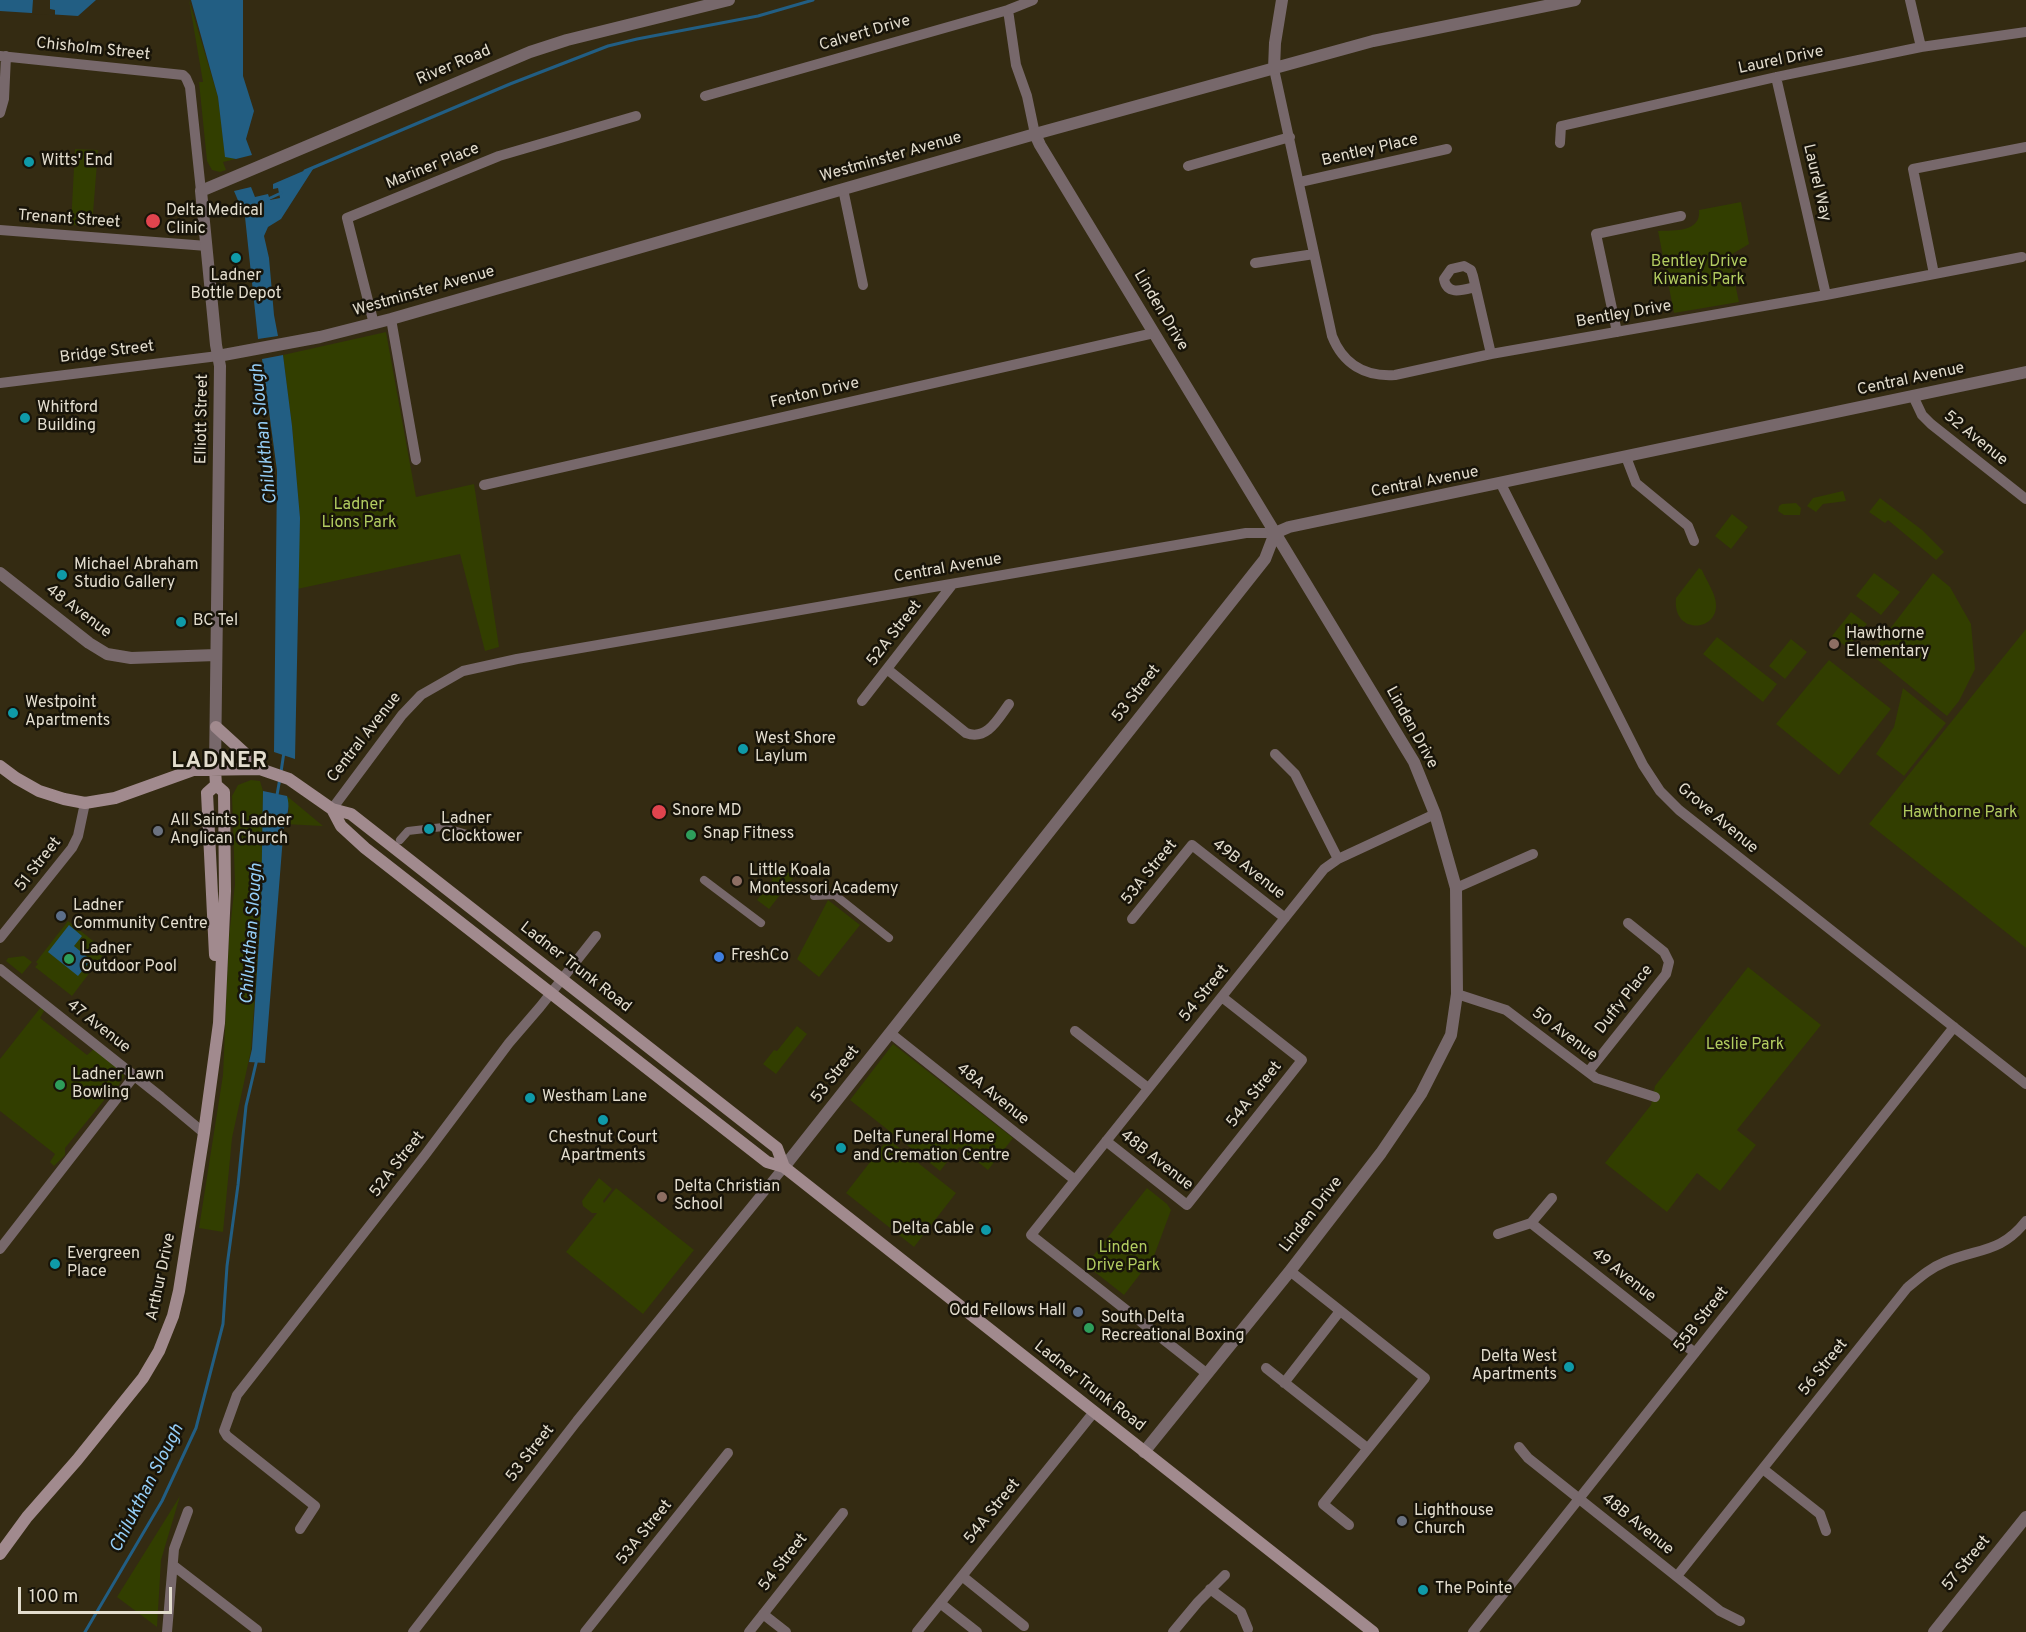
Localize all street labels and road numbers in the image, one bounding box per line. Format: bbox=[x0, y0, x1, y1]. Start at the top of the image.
street label: Calvert Drive bbox=[817, 12, 913, 56]
street label: Chisholm Street bbox=[35, 34, 151, 66]
street label: River Road bbox=[414, 42, 494, 90]
street label: Laurel Drive bbox=[1737, 43, 1825, 79]
street label: Westminster Avenue bbox=[818, 129, 964, 187]
street label: Bentley Place bbox=[1320, 131, 1420, 171]
street label: Mariner Place bbox=[384, 140, 482, 194]
street label: Laurel Way bbox=[1798, 142, 1834, 224]
street label: Trenant Street bbox=[17, 207, 121, 233]
street label: Westminster Avenue bbox=[351, 263, 497, 321]
street label: Linden Drive bbox=[1128, 267, 1192, 355]
street label: Bentley Drive bbox=[1575, 297, 1673, 333]
street label: Bridge Street bbox=[59, 338, 155, 368]
street label: Central Avenue bbox=[1856, 359, 1966, 401]
street label: Elliott Street bbox=[193, 374, 213, 464]
street label: Fenton Drive bbox=[769, 374, 861, 414]
street label: 52 Avenue bbox=[1939, 407, 2011, 471]
street label: Central Avenue bbox=[1370, 463, 1480, 503]
street label: Central Avenue bbox=[893, 550, 1003, 588]
street label: 48 Avenue bbox=[41, 581, 115, 643]
street label: 52A Street bbox=[863, 597, 927, 671]
street label: 53 Street bbox=[1109, 662, 1165, 726]
street label: Linden Drive bbox=[1381, 684, 1441, 772]
street label: Central Avenue bbox=[324, 689, 406, 787]
street label: Grove Avenue bbox=[1673, 780, 1761, 858]
street label: 51 Street bbox=[12, 834, 66, 896]
street label: 49B Avenue bbox=[1208, 836, 1288, 904]
street label: 53A Street bbox=[1118, 837, 1182, 909]
street label: Ladner Trunk Road bbox=[516, 919, 634, 1017]
street label: 54 Street bbox=[1176, 962, 1234, 1026]
street label: Duffy Place bbox=[1592, 962, 1658, 1038]
street label: 47 Avenue bbox=[62, 996, 134, 1058]
street label: 50 Avenue bbox=[1527, 1004, 1601, 1066]
street label: 53 Street bbox=[808, 1043, 864, 1107]
street label: 54A Street bbox=[1223, 1058, 1287, 1132]
street label: 48A Avenue bbox=[952, 1060, 1032, 1130]
street label: 48B Avenue bbox=[1116, 1127, 1196, 1195]
street label: 52A Street bbox=[366, 1128, 430, 1202]
street label: Linden Drive bbox=[1277, 1173, 1347, 1257]
street label: Arthur Drive bbox=[143, 1231, 181, 1323]
street label: 49 Avenue bbox=[1587, 1245, 1659, 1307]
street label: 55B Street bbox=[1670, 1283, 1734, 1357]
street label: 56 Street bbox=[1795, 1336, 1853, 1400]
street label: Ladner Trunk Road bbox=[1030, 1338, 1148, 1436]
street label: 53 Street bbox=[503, 1422, 559, 1486]
street label: 54A Street bbox=[961, 1475, 1025, 1549]
street label: 48B Avenue bbox=[1597, 1490, 1677, 1560]
street label: 53A Street bbox=[613, 1497, 677, 1569]
street label: 54 Street bbox=[756, 1530, 812, 1596]
street label: 57 Street bbox=[1939, 1532, 1995, 1596]

